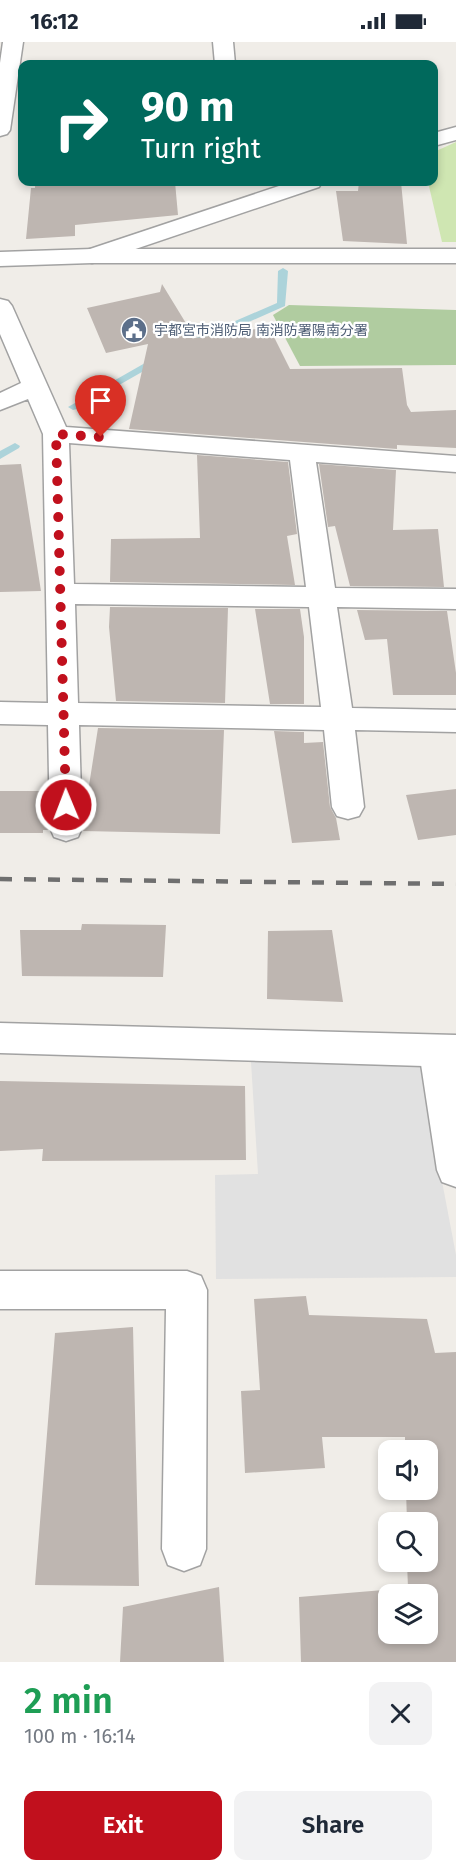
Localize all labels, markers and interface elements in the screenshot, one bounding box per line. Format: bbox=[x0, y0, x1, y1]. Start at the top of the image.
text: 16:12 bbox=[30, 8, 79, 35]
text: 90 m bbox=[141, 82, 235, 132]
icon: right bbox=[42, 84, 120, 162]
text: Turn right bbox=[141, 133, 261, 165]
public building icon: 宇都宮市消防局 南消防署陽南分署 bbox=[119, 315, 149, 345]
place label: 宇都宮市消防局 南消防署陽南分署 bbox=[154, 322, 368, 339]
pin bbox=[75, 375, 126, 437]
icon: arrive bbox=[84, 384, 117, 417]
position arrow bbox=[34, 773, 98, 837]
map controls bbox=[378, 1440, 438, 1644]
button: sound bbox=[378, 1440, 438, 1500]
button: search bbox=[378, 1512, 438, 1572]
button: layers bbox=[378, 1584, 438, 1644]
text: 2 min bbox=[24, 1679, 113, 1723]
button: close bbox=[369, 1682, 432, 1745]
text: 100 m · 16:14 bbox=[24, 1724, 135, 1748]
button: Exit bbox=[24, 1791, 222, 1860]
button: Share bbox=[234, 1791, 432, 1860]

